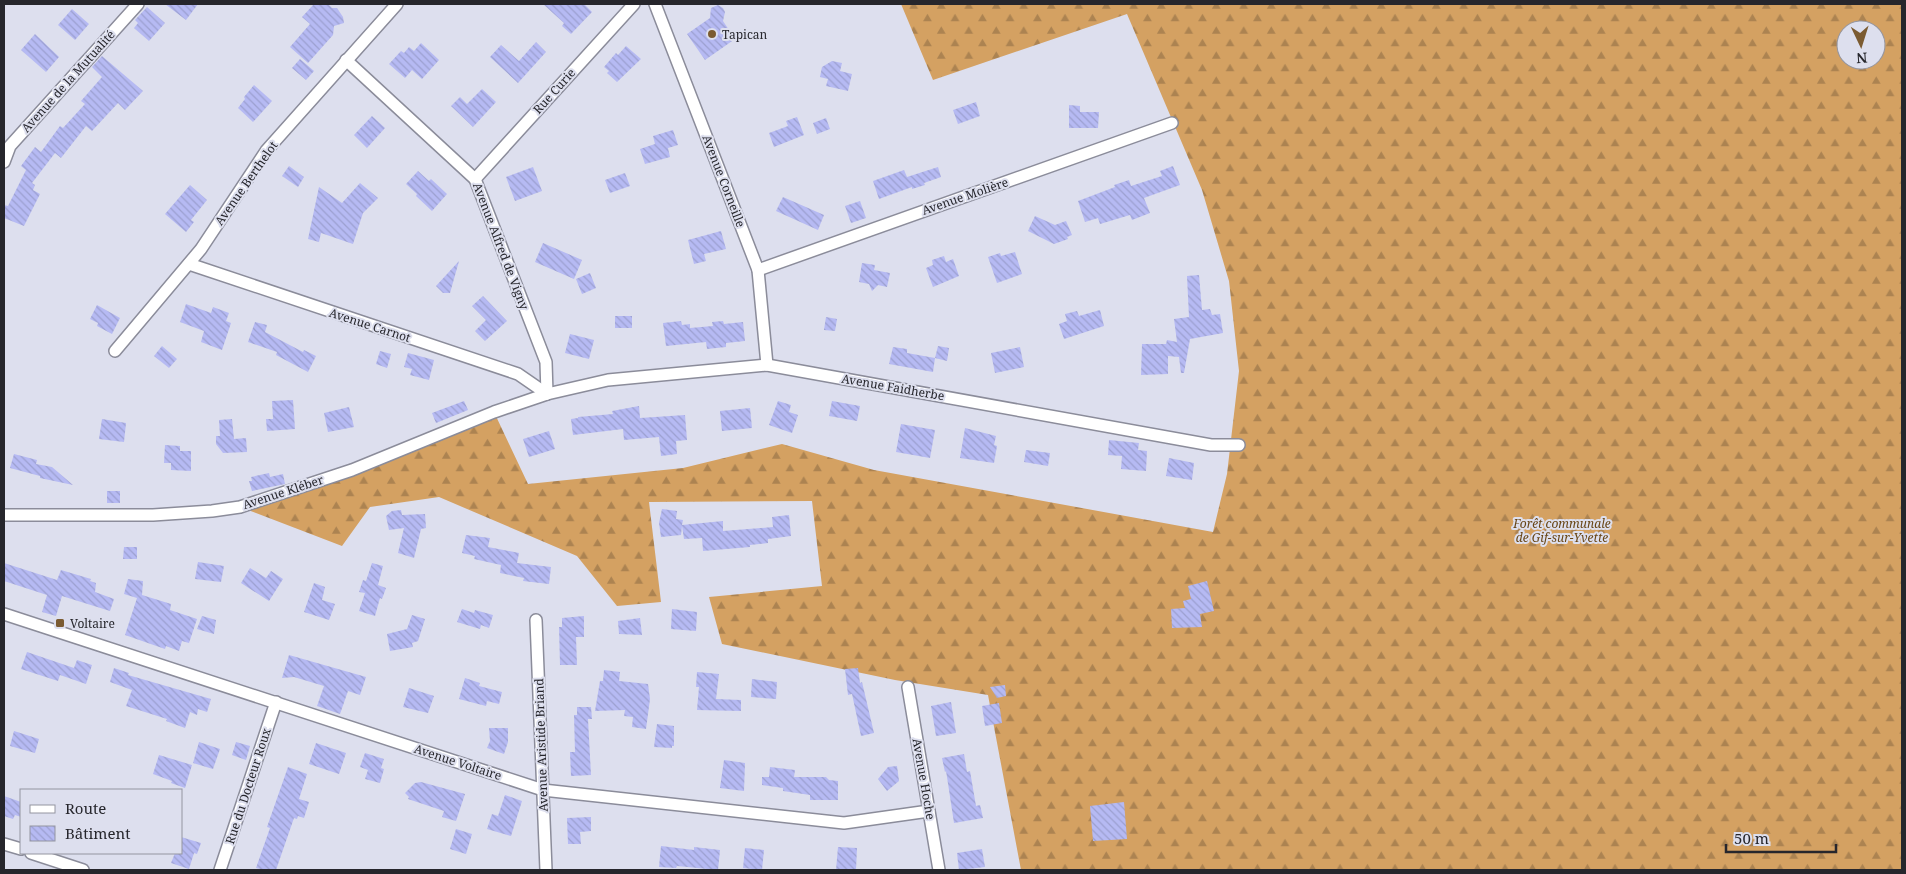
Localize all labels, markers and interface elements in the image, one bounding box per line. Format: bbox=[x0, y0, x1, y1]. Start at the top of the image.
north arrow bbox=[1836, 20, 1886, 70]
street label: Avenue de la Mutualité bbox=[17, 26, 119, 136]
place label: Tapican bbox=[722, 26, 768, 43]
marker: Tapican bbox=[706, 28, 718, 40]
text: N bbox=[1856, 49, 1868, 68]
street label: Rue Curie bbox=[529, 65, 579, 117]
street label: Avenue Corneille bbox=[699, 132, 749, 230]
street label: Avenue Berthelot bbox=[211, 138, 281, 228]
street label: Avenue Molière bbox=[920, 173, 1010, 219]
street label: Avenue Alfred de Vigny bbox=[469, 180, 533, 312]
street label: Avenue Carnot bbox=[327, 304, 413, 346]
street label: Avenue Faidherbe bbox=[840, 370, 946, 404]
street label: Avenue Kléber bbox=[240, 471, 326, 513]
park label: Forêt communale de Gif-sur-Yvette bbox=[1512, 515, 1611, 546]
place label: Voltaire bbox=[70, 615, 115, 632]
marker: Voltaire bbox=[54, 617, 66, 629]
street label: Avenue Aristide Briand bbox=[530, 677, 552, 812]
street label: Rue du Docteur Roux bbox=[221, 726, 275, 846]
street label: Avenue Hoche bbox=[908, 737, 940, 821]
street label: Avenue Voltaire bbox=[412, 740, 504, 784]
legend bbox=[20, 789, 182, 854]
text: Route bbox=[65, 798, 106, 818]
scale bar bbox=[1726, 822, 1836, 854]
text: Bâtiment bbox=[65, 823, 131, 843]
text: 50 m bbox=[1734, 828, 1769, 848]

